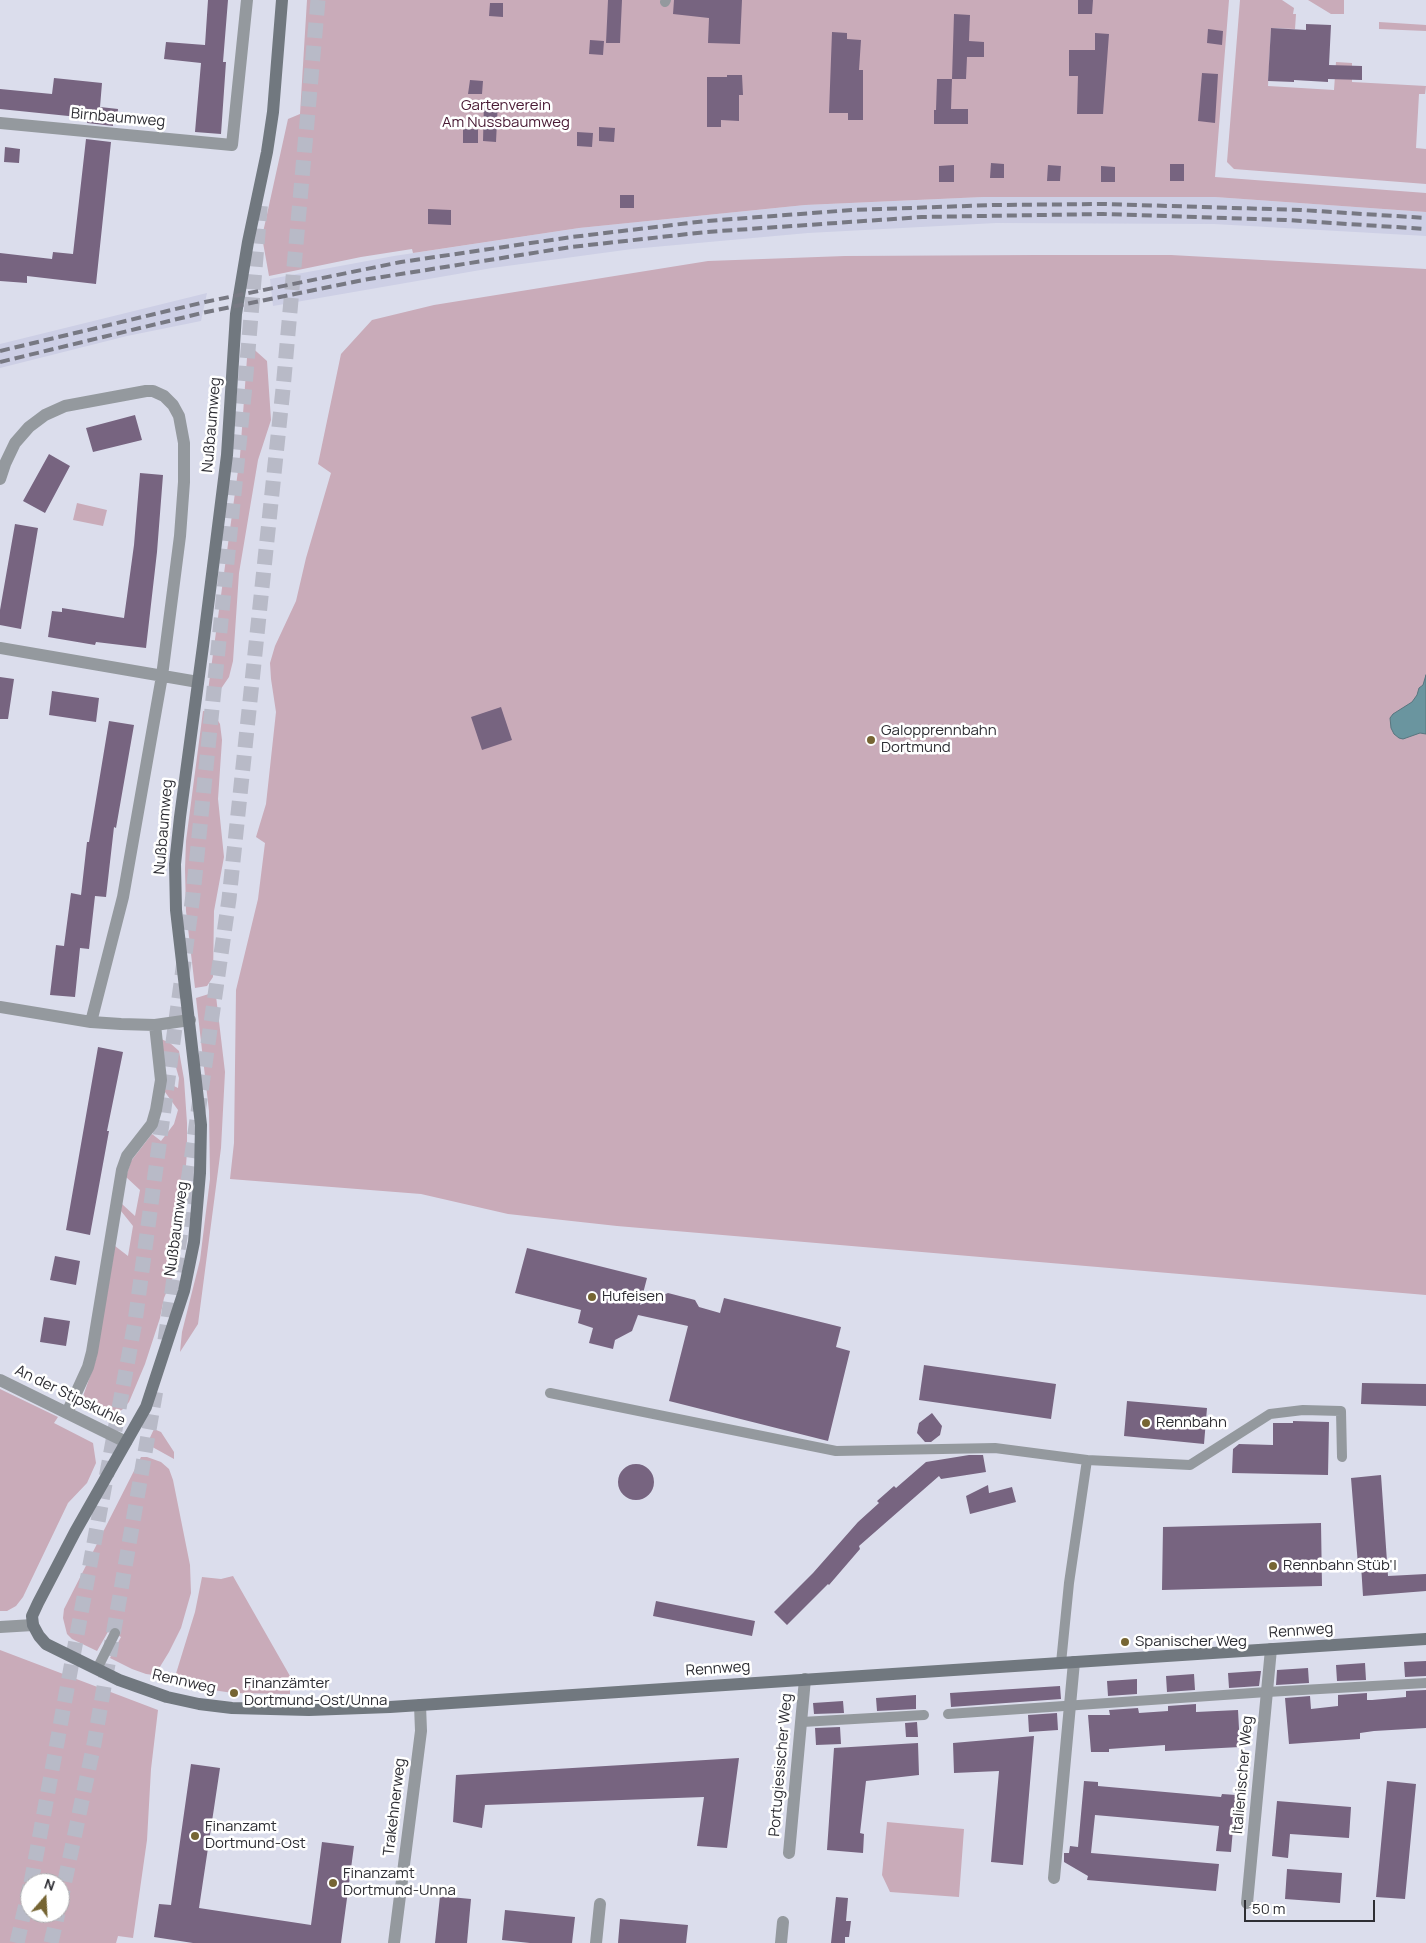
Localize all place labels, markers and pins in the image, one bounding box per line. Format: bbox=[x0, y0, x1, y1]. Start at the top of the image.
place label: Galopprennbahn Dortmund bbox=[881, 722, 997, 757]
marker: Galopprennbahn Dortmund bbox=[865, 734, 877, 746]
place label: Hufeisen bbox=[602, 1288, 664, 1306]
marker: Hufeisen bbox=[586, 1291, 598, 1303]
place label: Rennbahn bbox=[1156, 1414, 1227, 1432]
marker: Rennbahn bbox=[1140, 1417, 1152, 1429]
place label: Rennbahn Stüb'l bbox=[1283, 1557, 1397, 1575]
marker: Rennbahn Stüb'l bbox=[1267, 1560, 1279, 1572]
place label: Spanischer Weg bbox=[1135, 1633, 1247, 1651]
marker: Spanischer Weg bbox=[1119, 1636, 1131, 1648]
place label: Finanzämter Dortmund-Ost/Unna bbox=[244, 1675, 387, 1710]
marker: Finanzämter Dortmund-Ost/Unna bbox=[228, 1687, 240, 1699]
place label: Finanzamt Dortmund-Ost bbox=[205, 1818, 306, 1853]
marker: Finanzamt Dortmund-Ost bbox=[189, 1830, 201, 1842]
place label: Finanzamt Dortmund-Unna bbox=[343, 1865, 456, 1900]
marker: Finanzamt Dortmund-Unna bbox=[327, 1877, 339, 1889]

